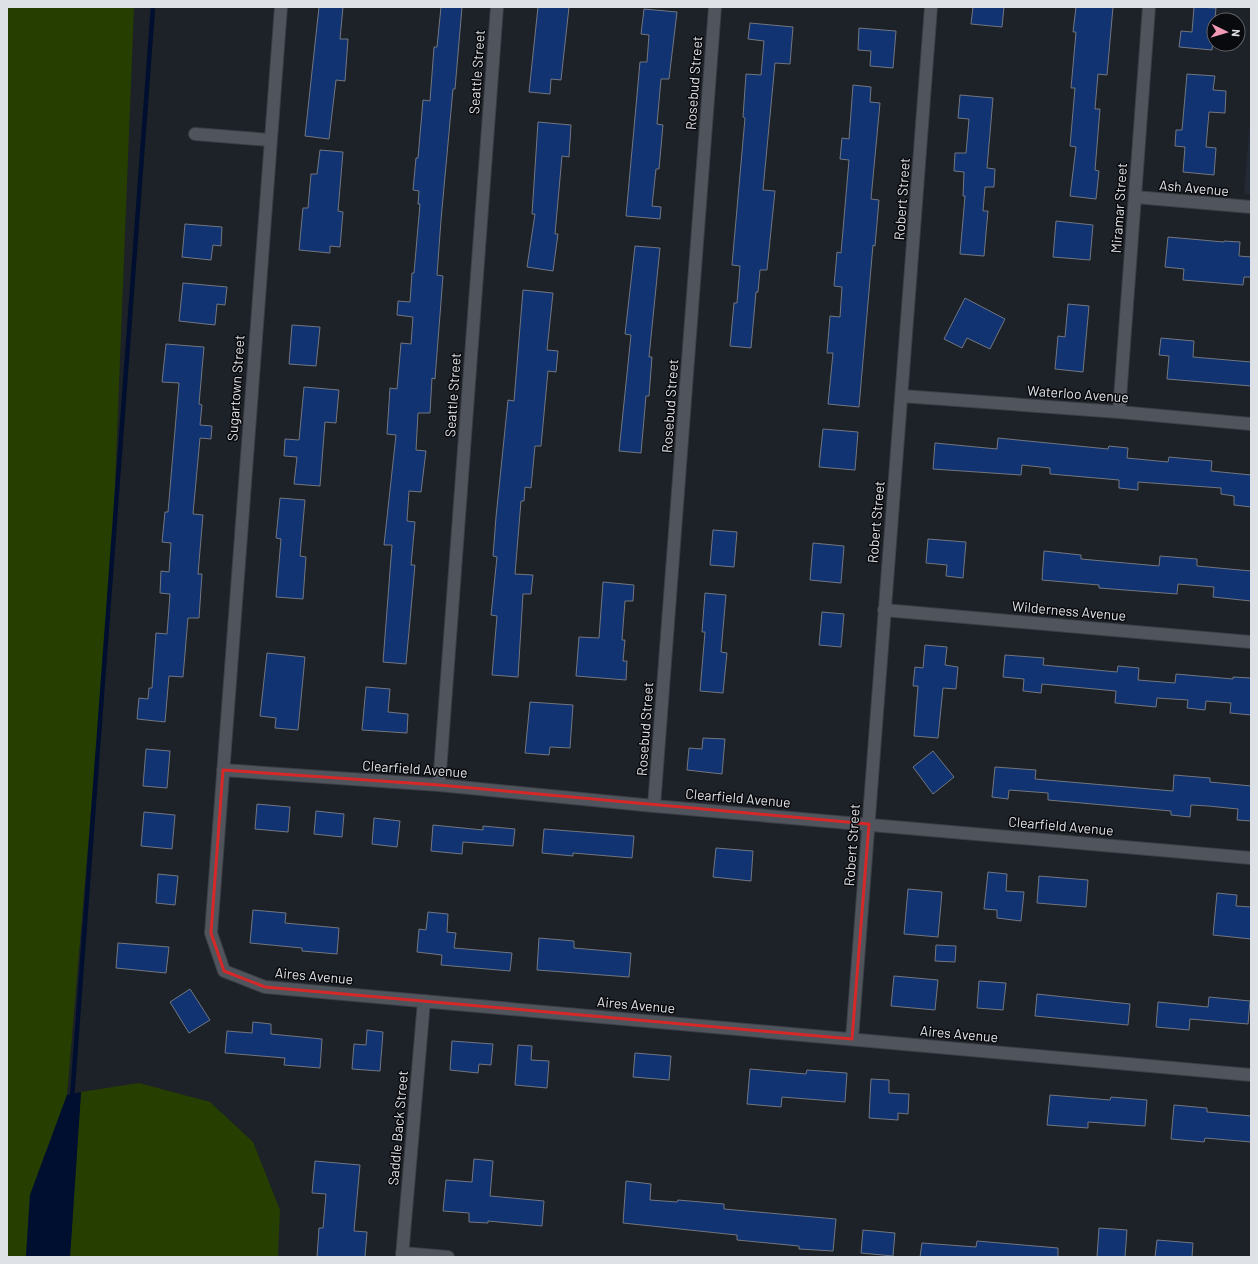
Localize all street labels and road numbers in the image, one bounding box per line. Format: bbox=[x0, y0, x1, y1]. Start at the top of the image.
street label: Seattle Street bbox=[465, 29, 488, 115]
street label: Rosebud Street bbox=[682, 35, 705, 131]
street label: Robert Street bbox=[890, 157, 913, 241]
street label: Miramar Street bbox=[1107, 162, 1130, 254]
street label: Ash Avenue bbox=[1158, 176, 1230, 199]
street label: Sugartown Street bbox=[223, 334, 248, 442]
street label: Seattle Street bbox=[441, 352, 464, 438]
street label: Rosebud Street bbox=[658, 358, 681, 454]
street label: Waterloo Avenue bbox=[1027, 381, 1129, 406]
street label: Robert Street bbox=[863, 480, 888, 564]
street label: Wilderness Avenue bbox=[1011, 597, 1127, 624]
street label: Rosebud Street bbox=[633, 681, 656, 777]
street label: Clearfield Avenue bbox=[362, 756, 468, 781]
street label: Clearfield Avenue bbox=[685, 784, 791, 811]
street label: Robert Street bbox=[840, 803, 863, 887]
street label: Clearfield Avenue bbox=[1008, 812, 1114, 839]
street label: Aires Avenue bbox=[274, 964, 354, 987]
street label: Aires Avenue bbox=[596, 993, 676, 1016]
street label: Aires Avenue bbox=[919, 1022, 999, 1045]
street label: Saddle Back Street bbox=[384, 1070, 411, 1186]

